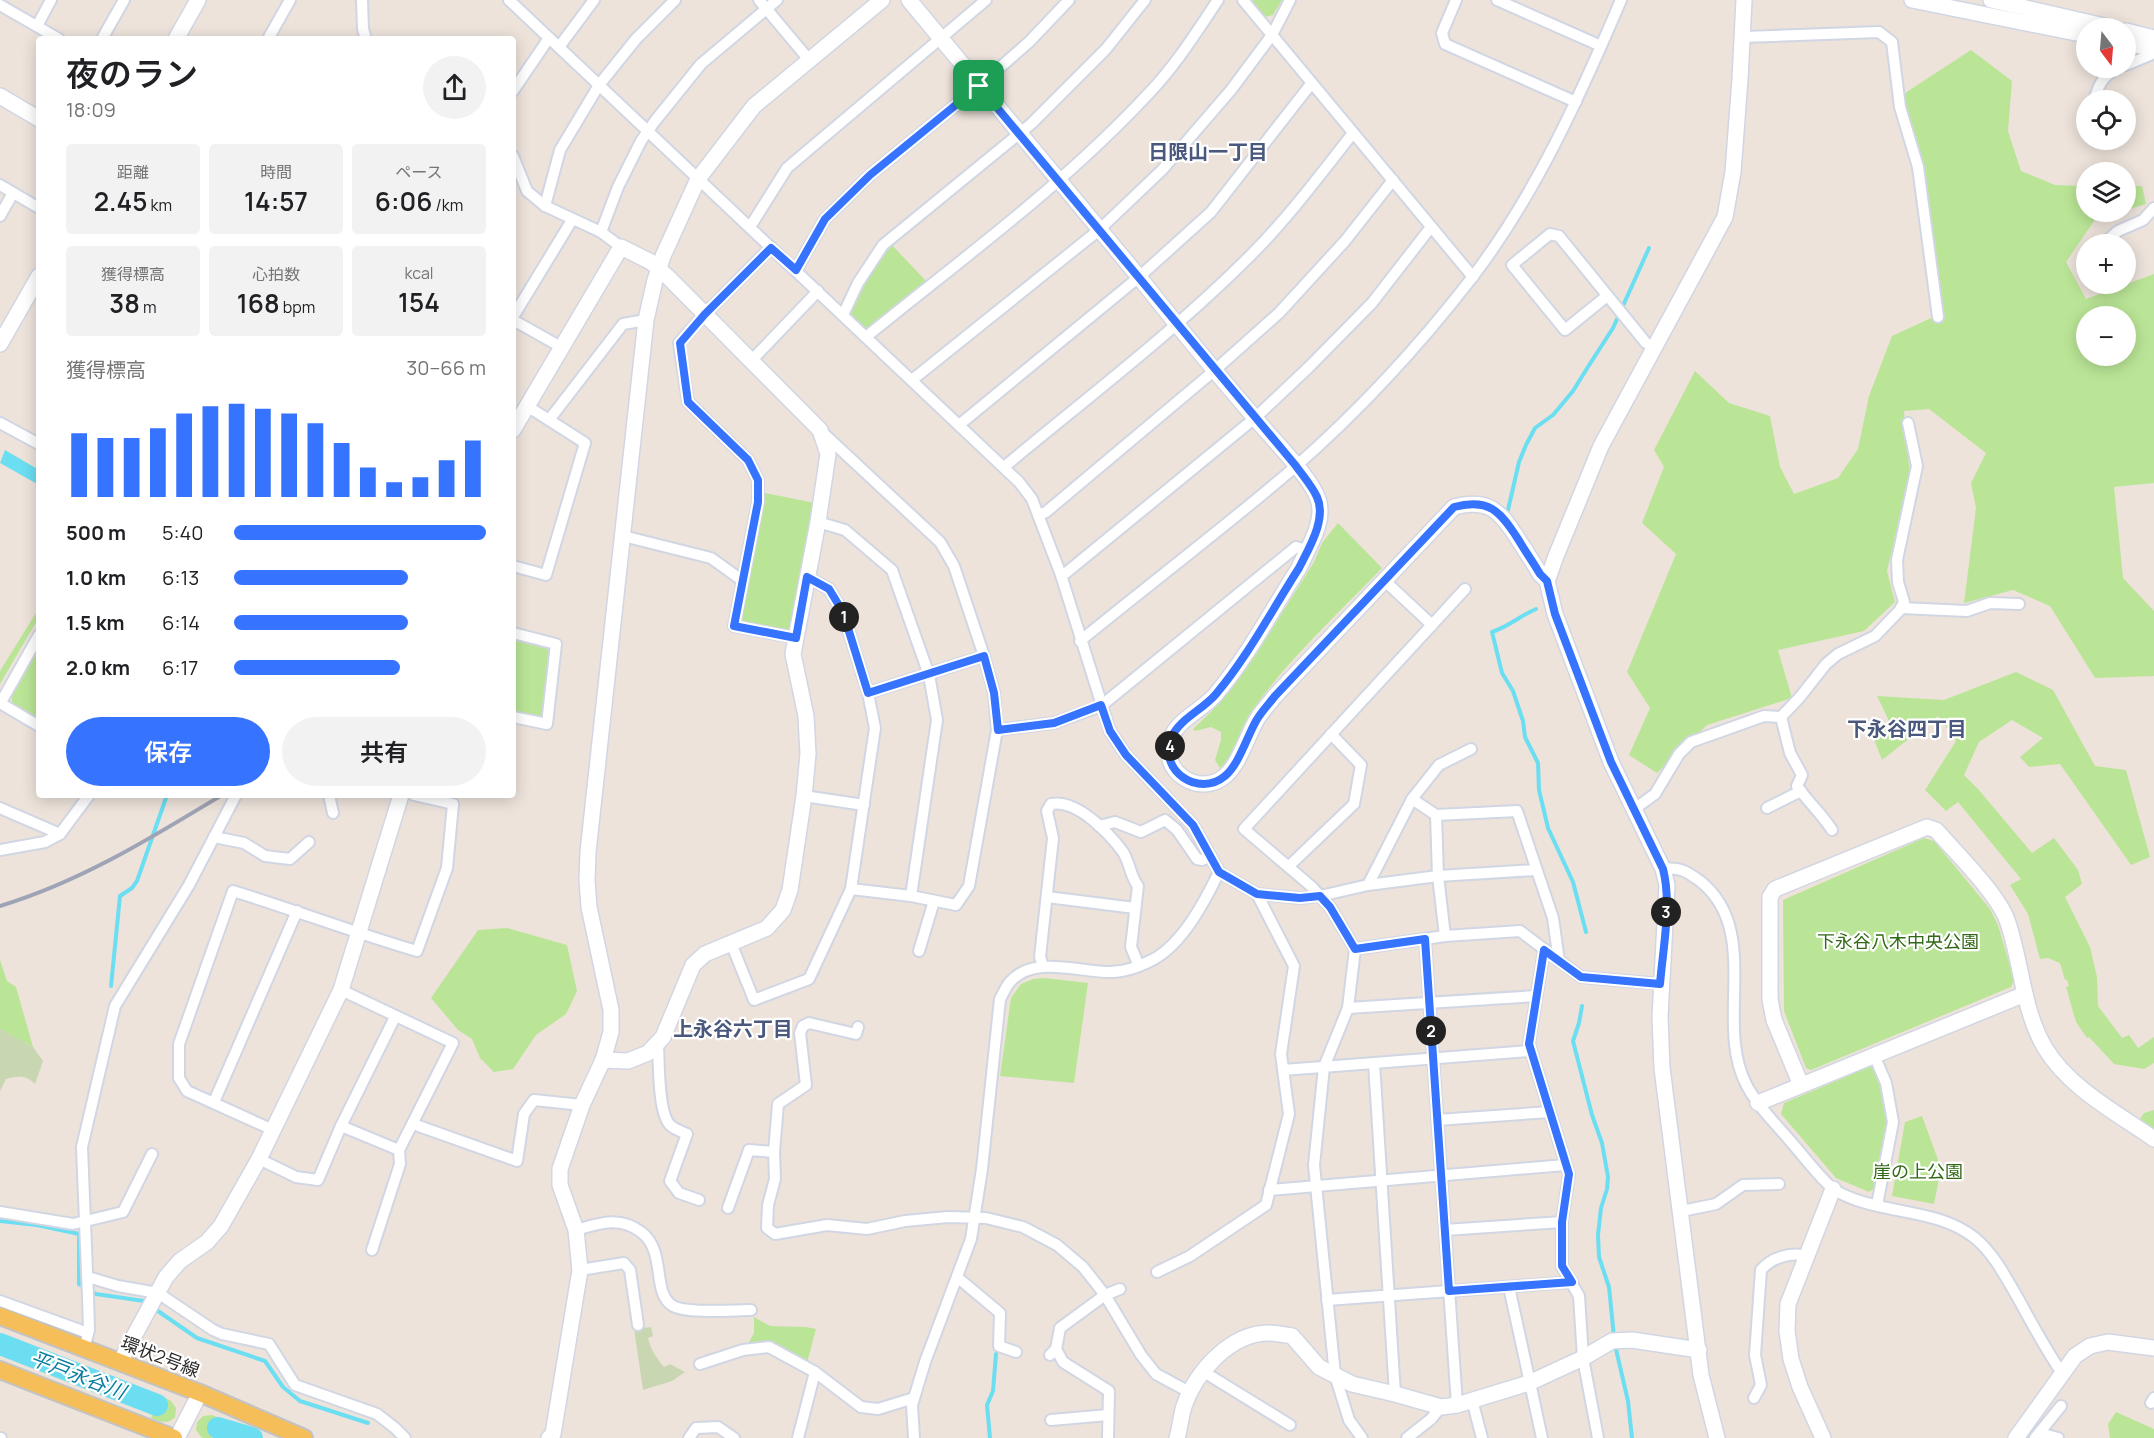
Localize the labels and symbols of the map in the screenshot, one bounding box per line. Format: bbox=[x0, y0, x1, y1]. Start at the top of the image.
north arrow bbox=[2076, 18, 2136, 78]
pin bbox=[953, 60, 1004, 111]
district label: 日限山一丁目 bbox=[1148, 138, 1268, 165]
pin: 1 bbox=[829, 602, 859, 632]
district label: 下永谷四丁目 bbox=[1847, 715, 1967, 742]
pin: 4 bbox=[1155, 731, 1185, 761]
pin: 3 bbox=[1651, 897, 1681, 927]
park label: 下永谷八木中央公園 bbox=[1817, 929, 1979, 953]
district label: 上永谷六丁目 bbox=[673, 1015, 793, 1042]
pin: 2 bbox=[1416, 1016, 1446, 1046]
park label: 崖の上公園 bbox=[1873, 1159, 1963, 1183]
street label: 環状2号線 bbox=[118, 1330, 203, 1382]
water label: 平戸永谷川 bbox=[27, 1344, 132, 1406]

